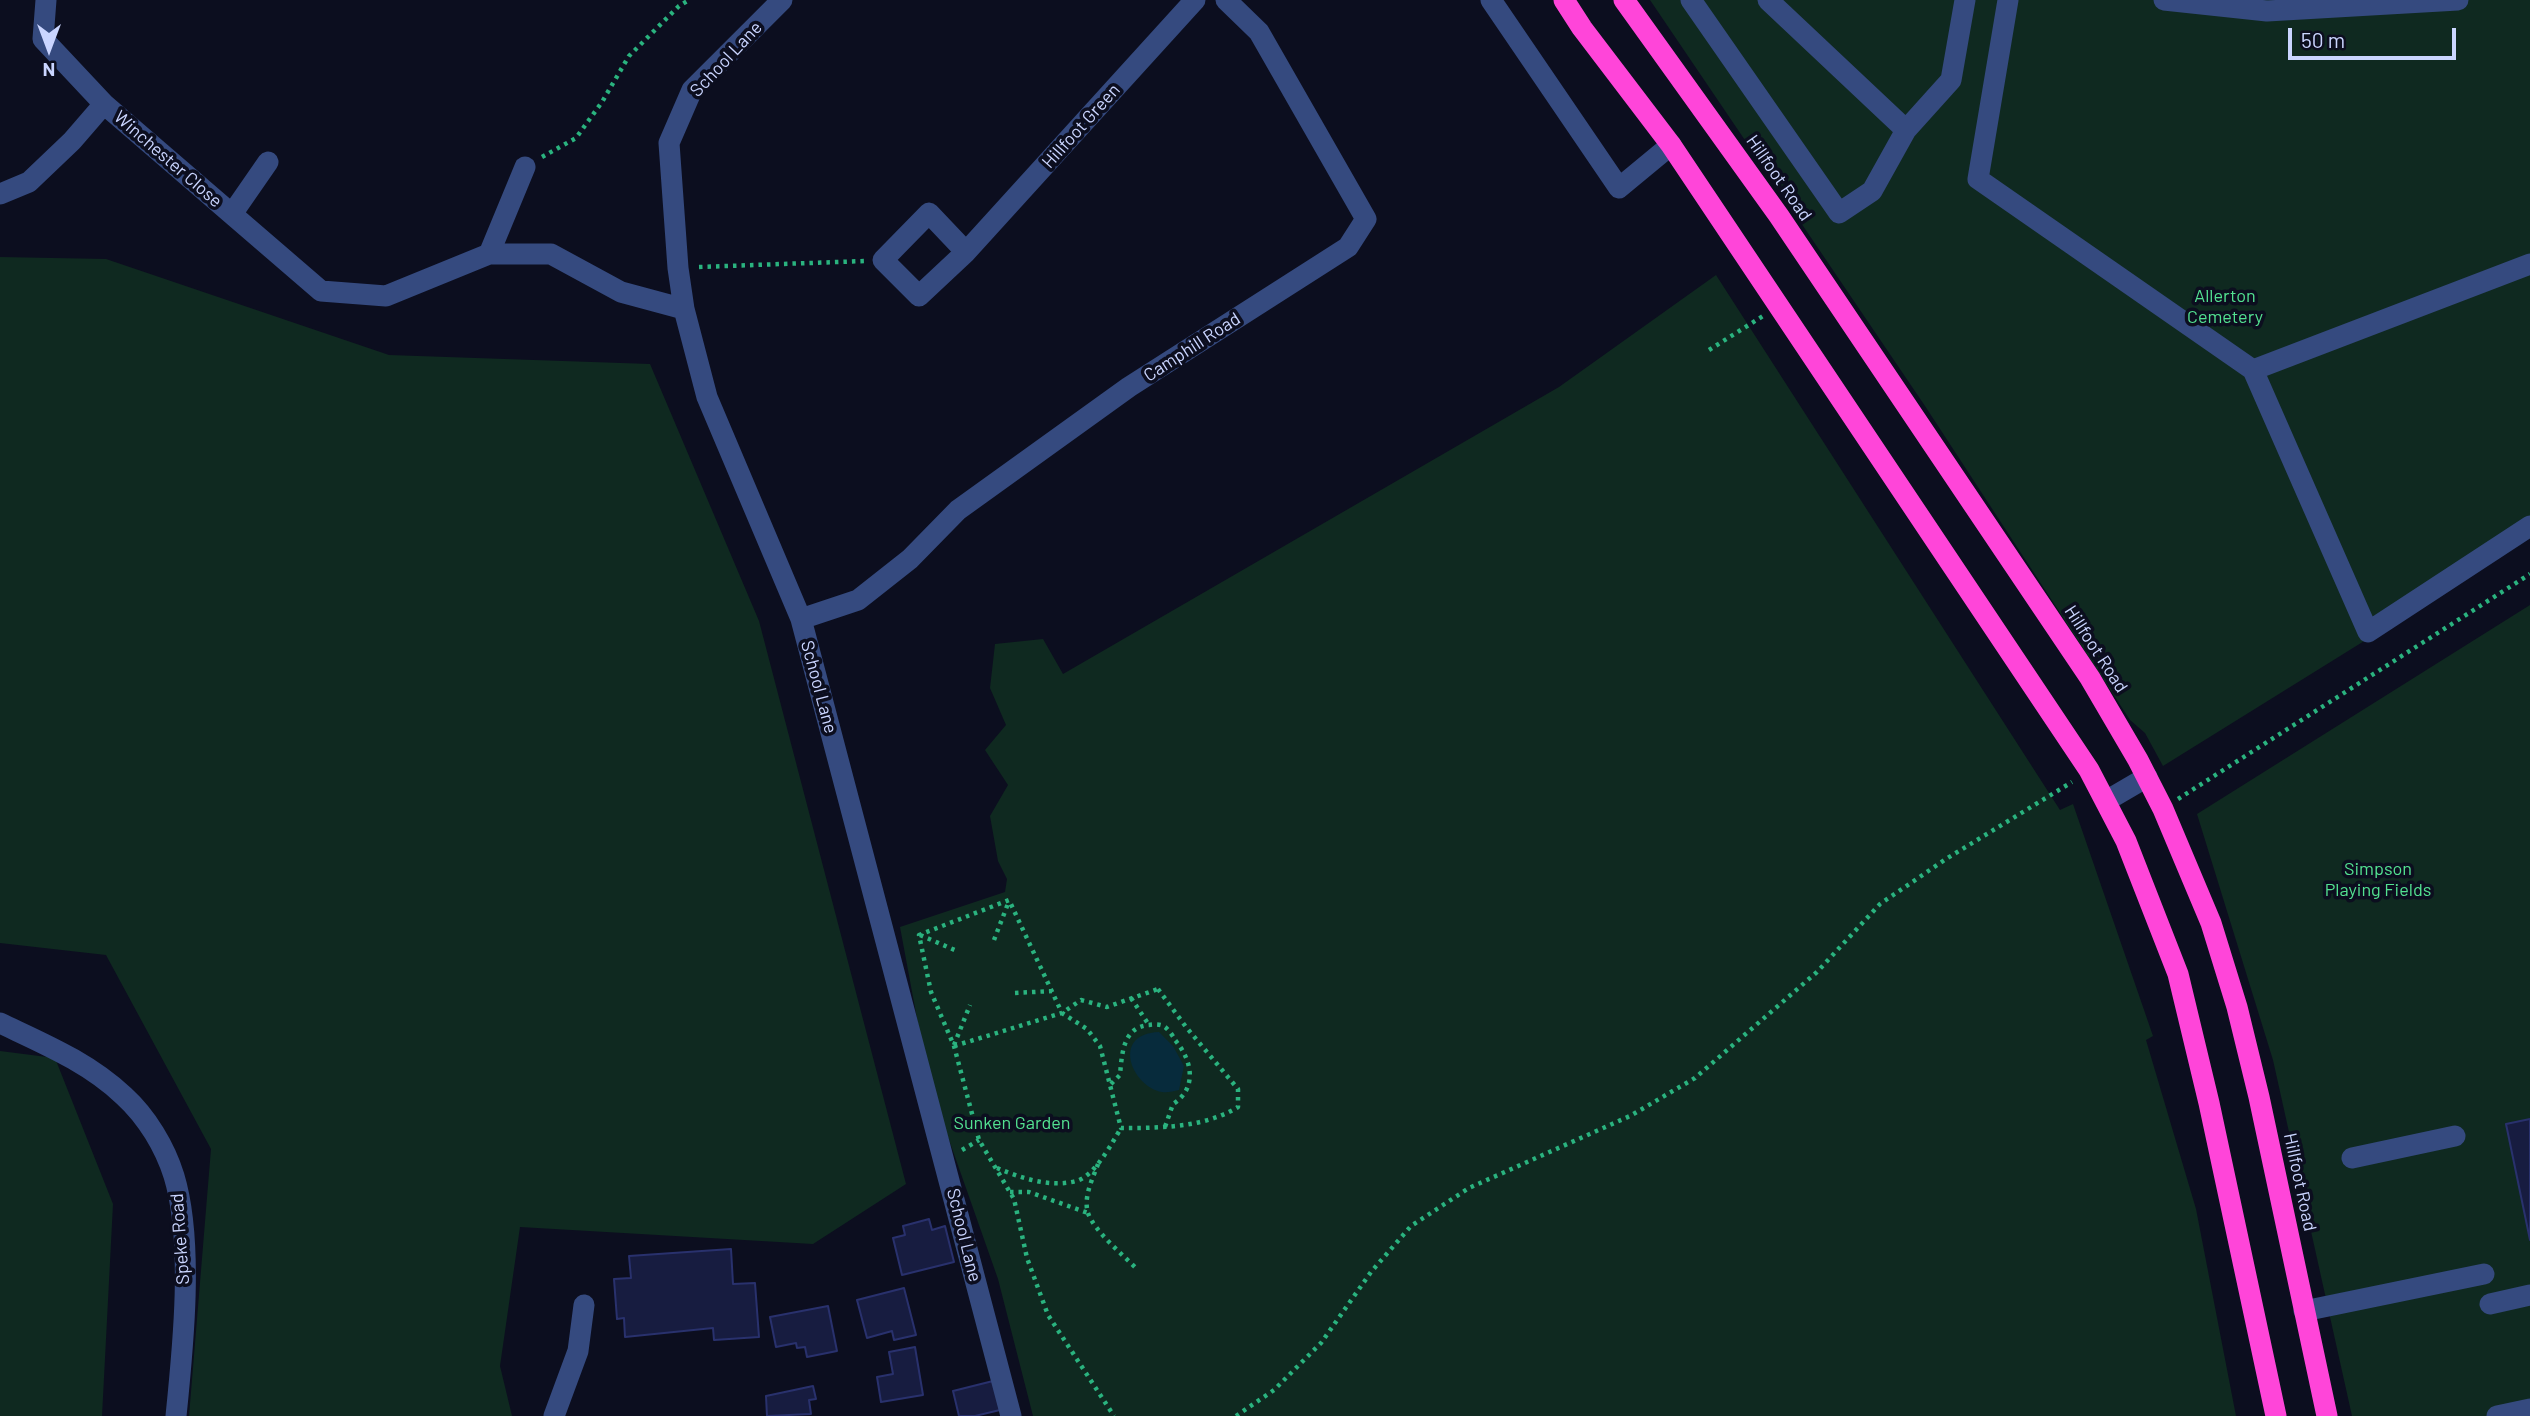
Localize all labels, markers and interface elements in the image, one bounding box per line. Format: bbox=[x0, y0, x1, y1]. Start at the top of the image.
north arrow bbox=[14, 14, 84, 84]
scale bar bbox=[2292, 14, 2460, 58]
street label: School Lane bbox=[686, 17, 766, 101]
text: 50 m bbox=[2301, 27, 2345, 52]
text: N bbox=[43, 59, 55, 82]
street label: Hillfoot Green bbox=[1037, 79, 1125, 173]
street label: Winchester Close bbox=[110, 106, 226, 212]
street label: Hillfoot Road bbox=[1742, 131, 1816, 225]
park label: Allerton Cemetery bbox=[2187, 285, 2263, 328]
street label: Camphill Road bbox=[1140, 308, 1244, 386]
street label: Hillfoot Road bbox=[2060, 601, 2132, 697]
street label: School Lane bbox=[796, 638, 842, 736]
park label: Simpson Playing Fields bbox=[2325, 858, 2431, 900]
park label: Sunken Garden bbox=[953, 1112, 1071, 1134]
street label: Hillfoot Road bbox=[2279, 1131, 2321, 1233]
street label: School Lane bbox=[942, 1186, 986, 1284]
street label: Speke Road bbox=[166, 1193, 194, 1285]

